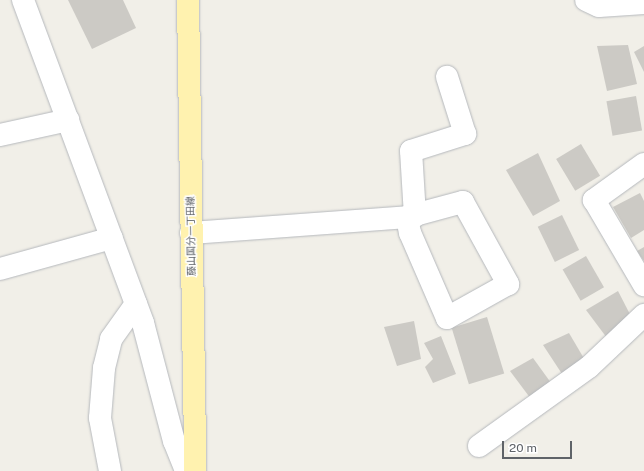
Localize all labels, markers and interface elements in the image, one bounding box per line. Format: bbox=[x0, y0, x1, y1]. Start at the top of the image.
street label: 藤山国分一丁田線 bbox=[184, 196, 198, 276]
scale bar bbox=[504, 433, 574, 459]
text: 20 m bbox=[509, 441, 537, 455]

